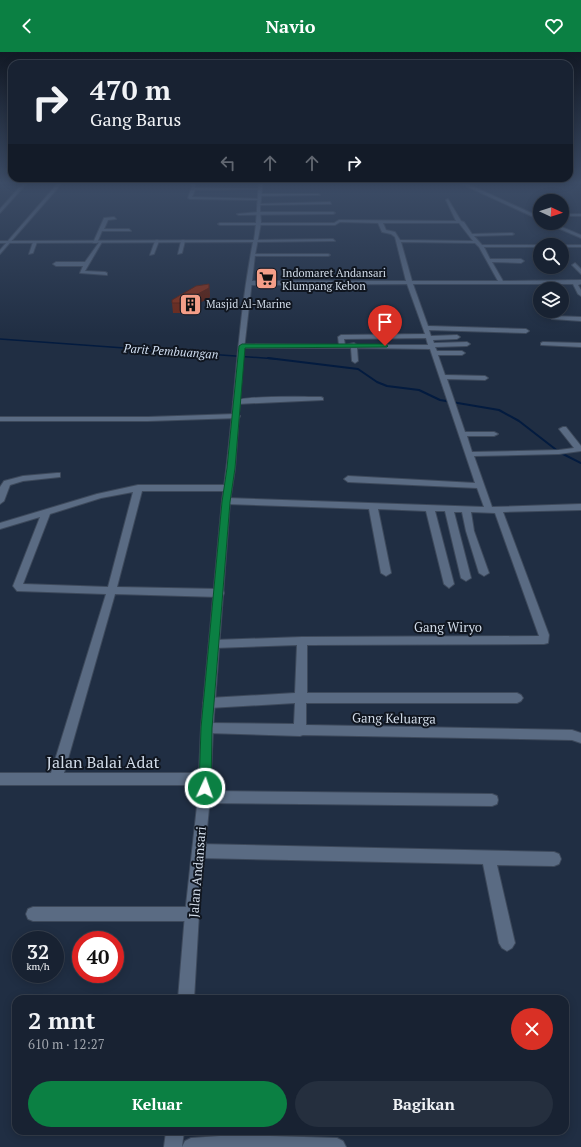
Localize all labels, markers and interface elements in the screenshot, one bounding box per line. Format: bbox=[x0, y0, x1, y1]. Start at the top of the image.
text: Navio bbox=[265, 14, 316, 38]
icon: back bbox=[16, 15, 38, 37]
icon: heart bbox=[543, 15, 565, 37]
text: 470 m bbox=[90, 71, 171, 108]
icon: right bbox=[24, 76, 76, 128]
text: Gang Barus bbox=[90, 107, 181, 131]
icon: left bbox=[217, 152, 239, 174]
icon: ahead bbox=[259, 152, 281, 174]
icon: ahead bbox=[301, 152, 323, 174]
icon: right bbox=[343, 152, 365, 174]
north arrow bbox=[533, 194, 569, 230]
map controls bbox=[533, 194, 569, 318]
button: search bbox=[533, 238, 569, 274]
supermarket icon: Indomaret Andansari Klumpang Kebon bbox=[254, 266, 280, 292]
place label: Indomaret Andansari Klumpang Kebon bbox=[282, 266, 386, 293]
button: layers bbox=[533, 282, 569, 318]
building icon: Masjid Al-Marine bbox=[178, 291, 204, 317]
place label: Masjid Al-Marine bbox=[206, 297, 292, 311]
pin bbox=[368, 305, 402, 346]
icon: arrive bbox=[374, 311, 396, 333]
water label: Parit Pembuangan bbox=[122, 340, 219, 362]
street label: Gang Wiryo bbox=[414, 618, 482, 636]
street label: Gang Keluarga bbox=[352, 708, 437, 728]
street label: Jalan Balai Adat bbox=[47, 751, 159, 773]
position arrow bbox=[184, 767, 226, 809]
street label: Jalan Andansari bbox=[184, 826, 210, 918]
speed limit sign: 40 bbox=[72, 931, 124, 983]
text: 32 bbox=[27, 938, 49, 965]
text: km/h bbox=[26, 960, 50, 973]
text: 2 mnt bbox=[28, 1004, 95, 1036]
button: close bbox=[511, 1008, 553, 1050]
text: 610 m · 12:27 bbox=[28, 1035, 105, 1053]
button: Keluar bbox=[28, 1081, 287, 1127]
button: Bagikan bbox=[295, 1081, 553, 1127]

